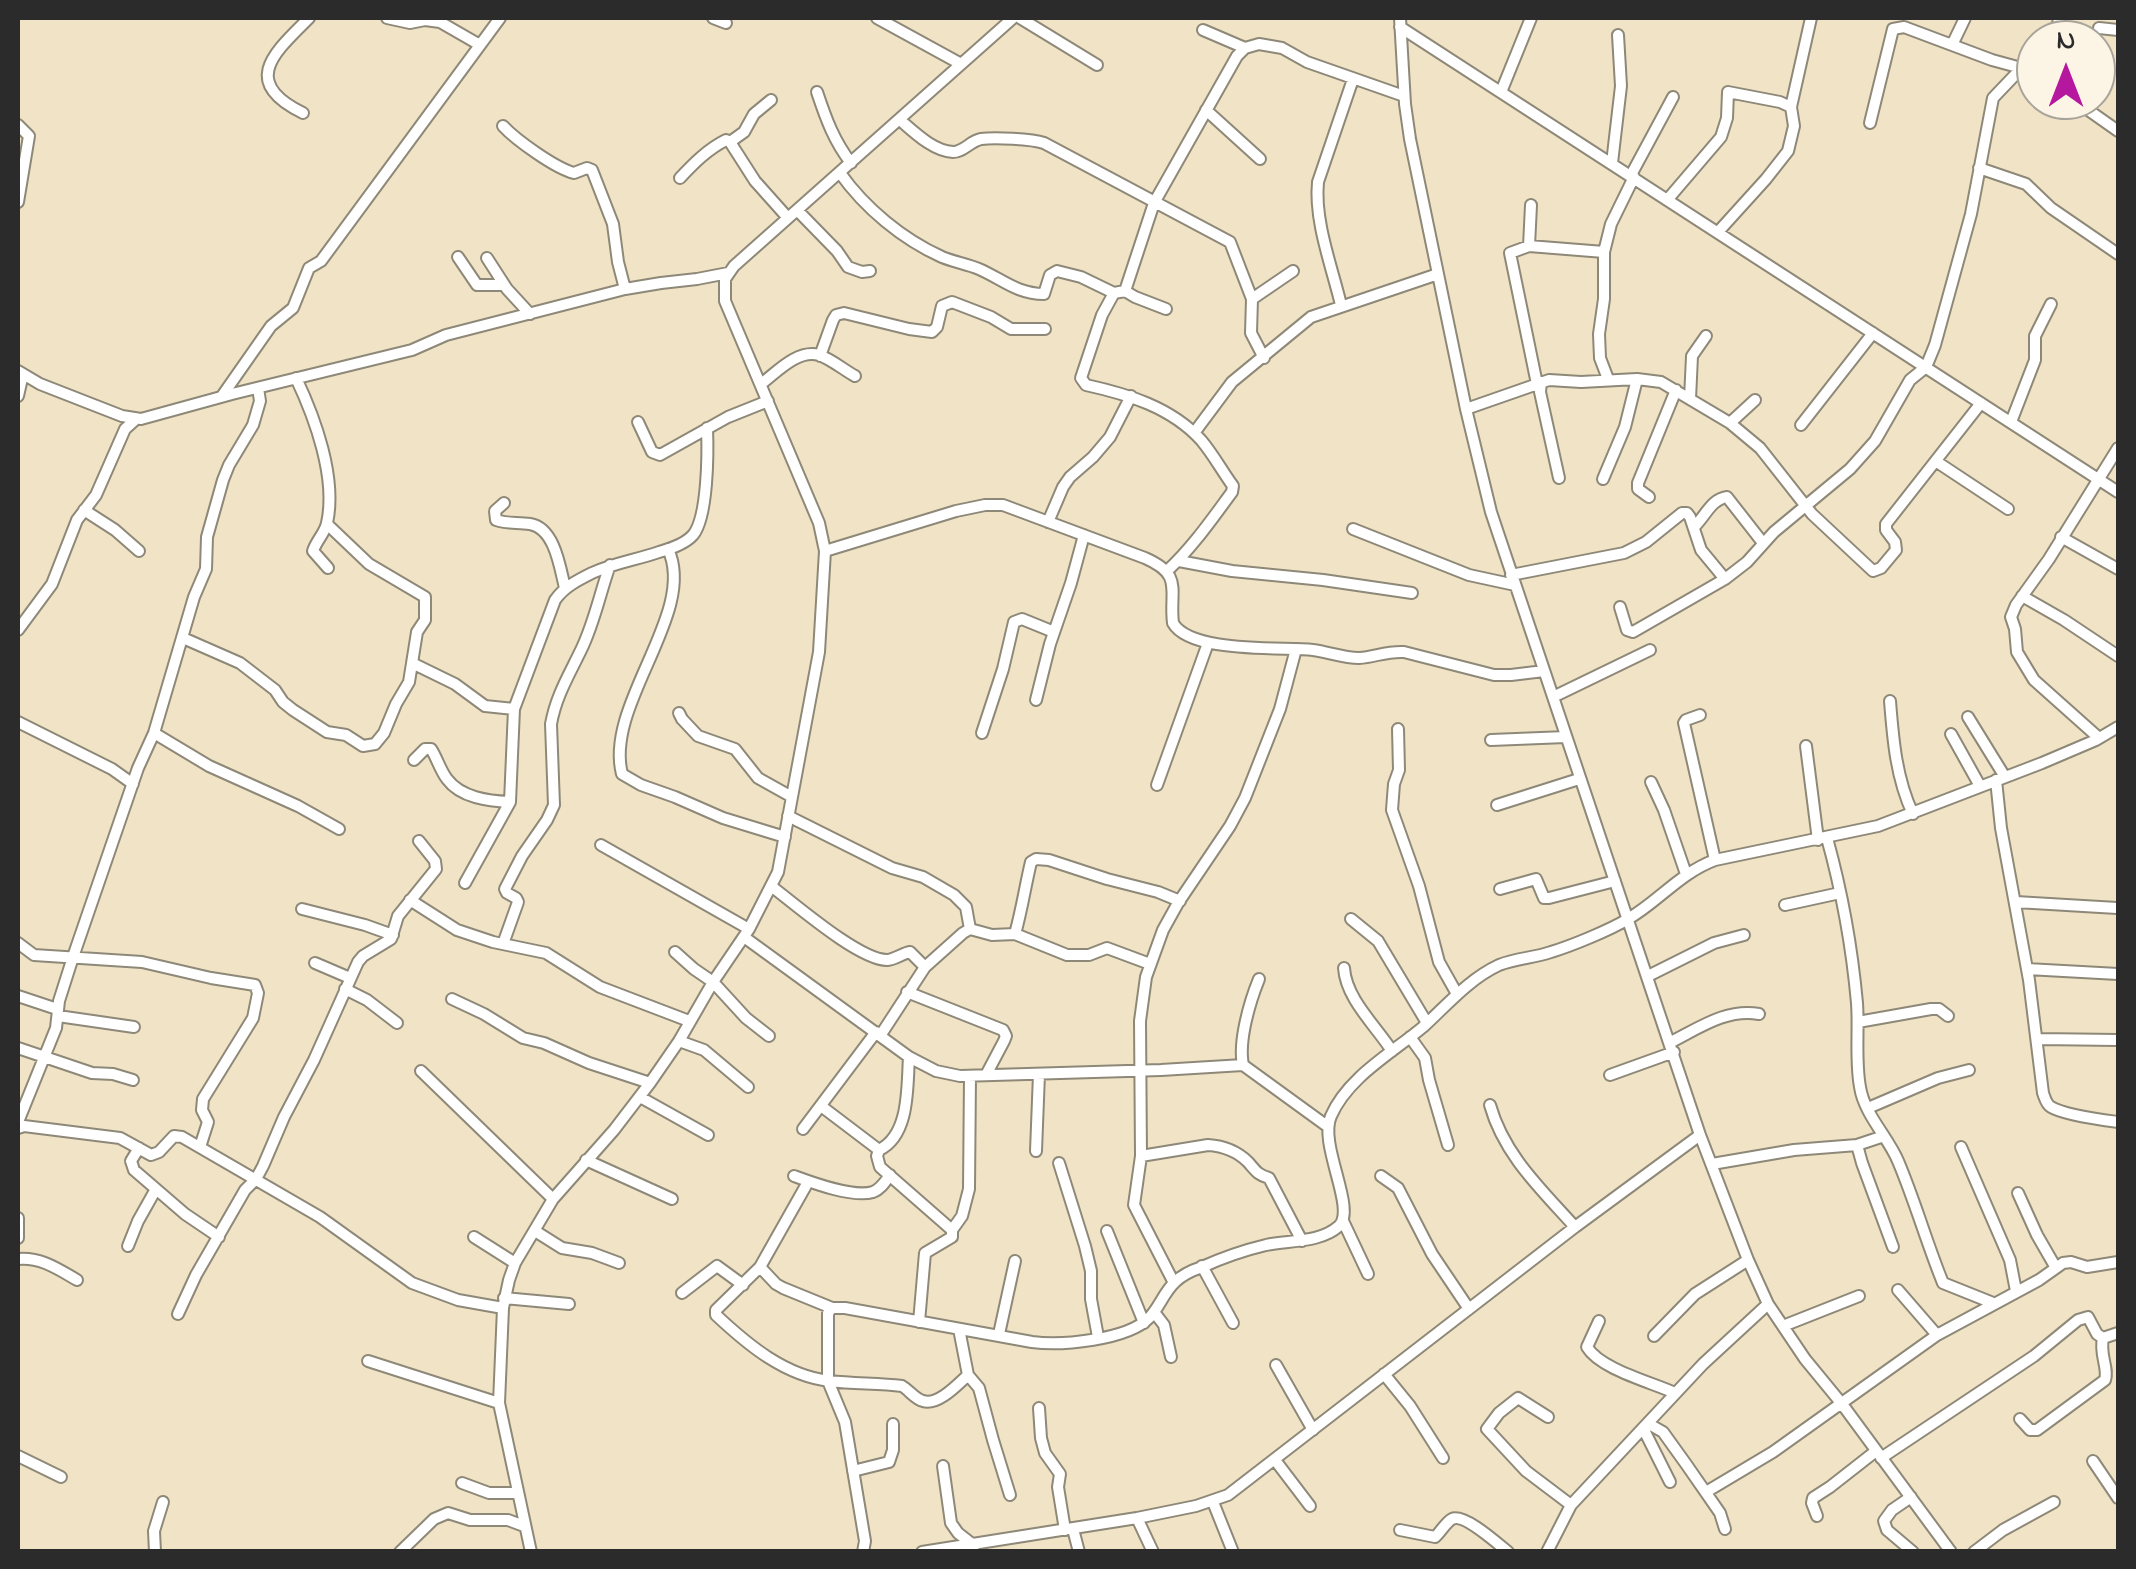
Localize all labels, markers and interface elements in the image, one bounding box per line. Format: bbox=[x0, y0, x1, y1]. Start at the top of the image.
north arrow bbox=[2016, 20, 2116, 120]
text: N bbox=[2057, 21, 2075, 62]

